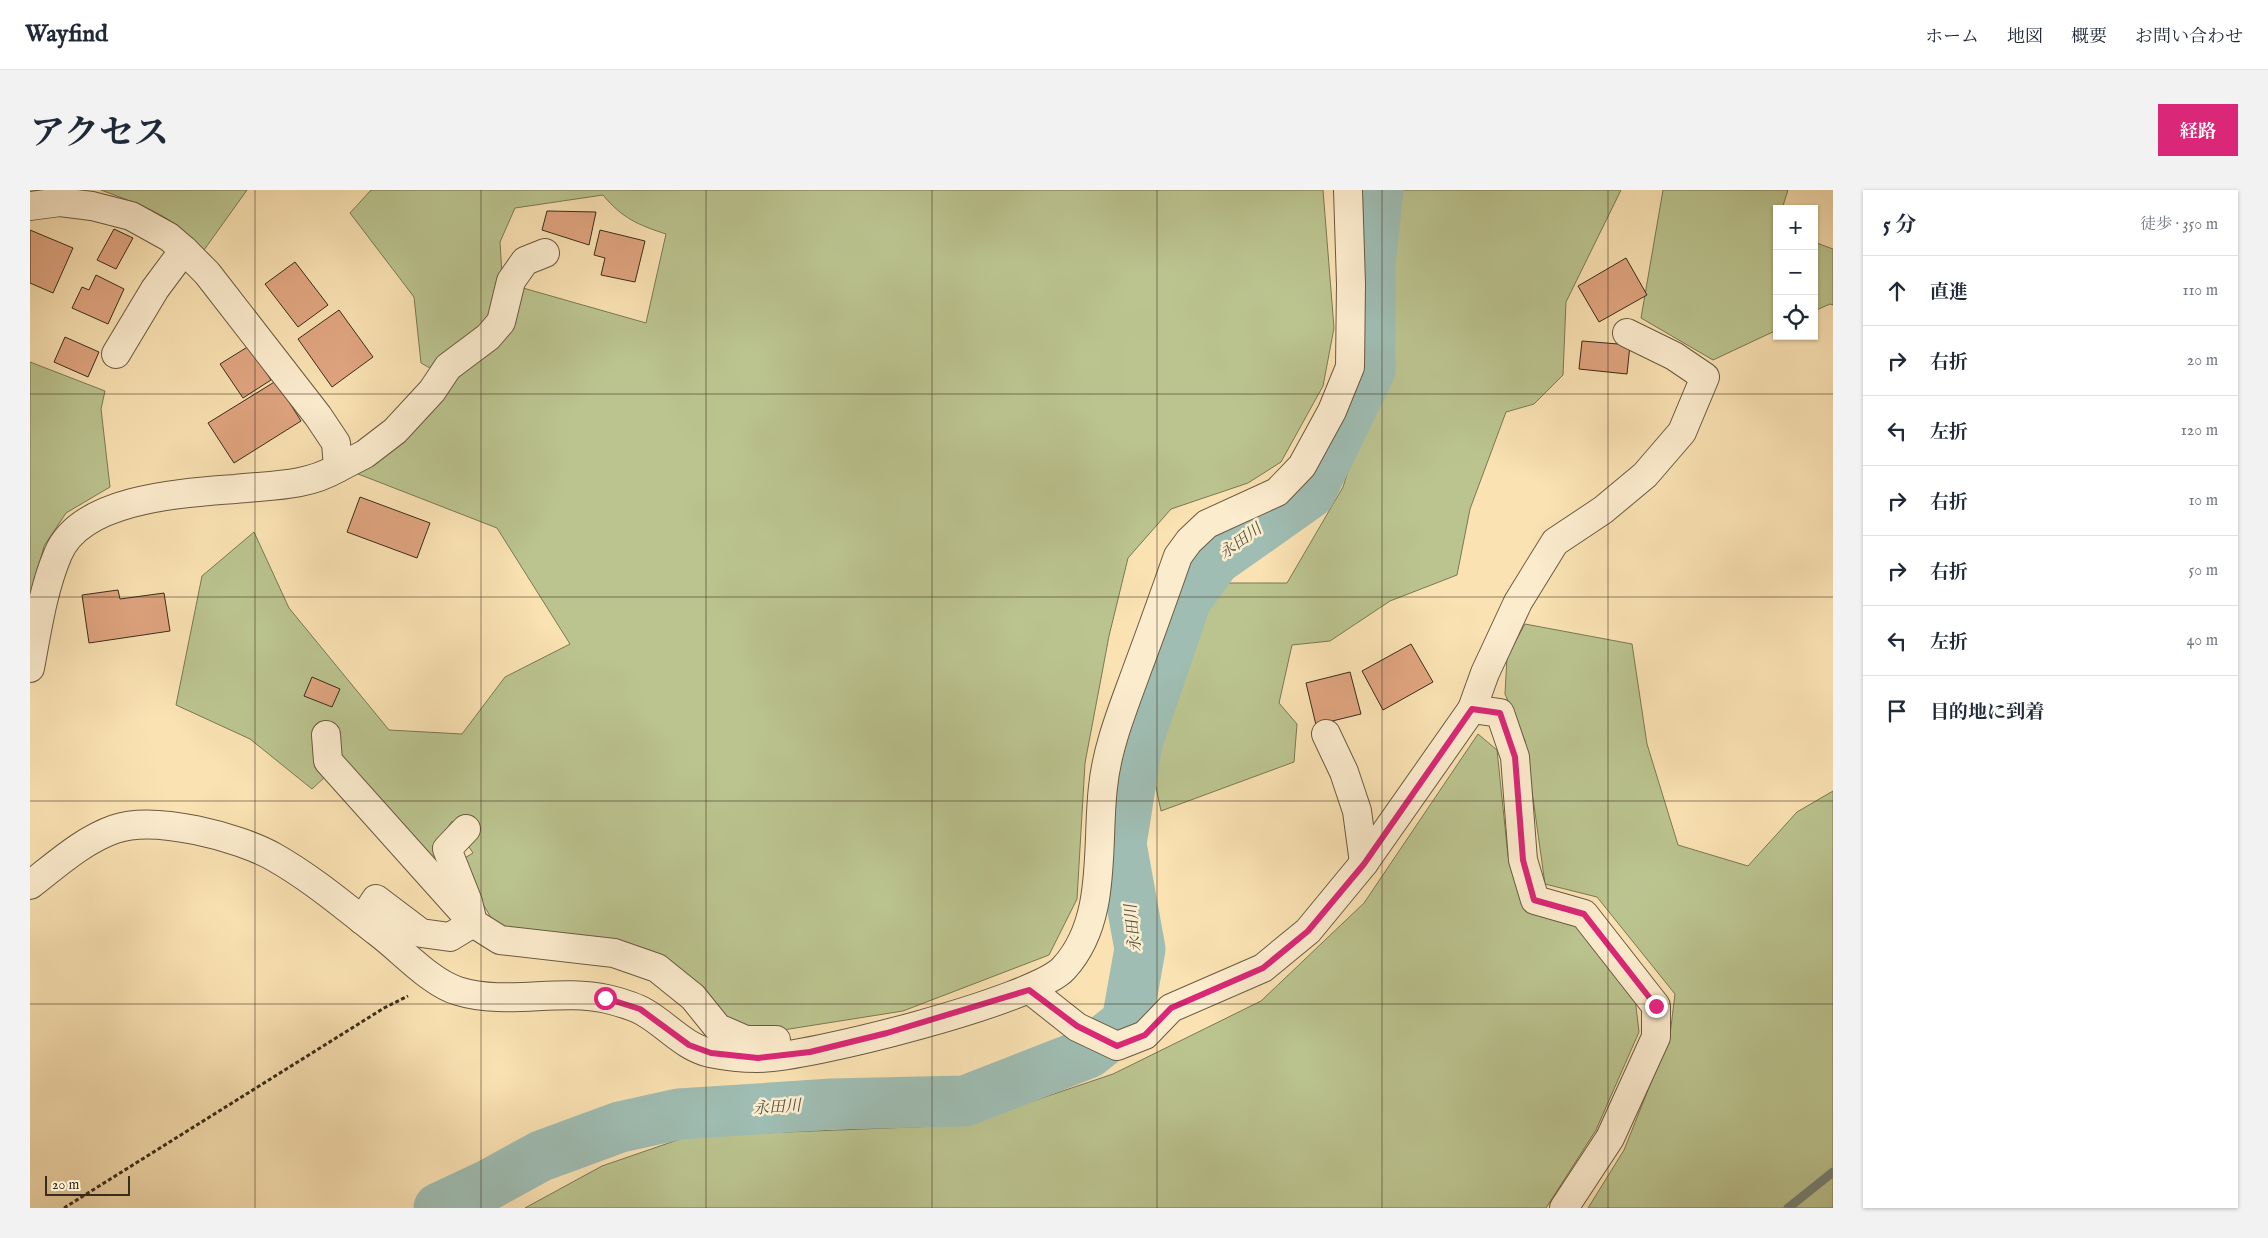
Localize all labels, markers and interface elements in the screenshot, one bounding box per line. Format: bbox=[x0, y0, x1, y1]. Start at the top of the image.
text: Wayfind bbox=[25, 19, 108, 50]
text: ホーム bbox=[1925, 26, 1979, 49]
text: 地図 bbox=[2007, 26, 2043, 49]
text: 概要 bbox=[2071, 26, 2107, 49]
text: お問い合わせ bbox=[2135, 26, 2243, 49]
button: 経路 bbox=[2158, 104, 2238, 156]
text: アクセス bbox=[30, 112, 169, 157]
map controls bbox=[1773, 205, 1818, 340]
button: + bbox=[1773, 205, 1818, 250]
text: 5 分 bbox=[1883, 212, 1916, 239]
text: 徒歩 · 350 m bbox=[2140, 215, 2218, 235]
button: − bbox=[1773, 250, 1818, 295]
icon: ahead bbox=[1883, 277, 1911, 305]
text: 直進 bbox=[1930, 281, 1968, 305]
text: 110 m bbox=[2182, 281, 2218, 301]
button: locate bbox=[1773, 295, 1818, 340]
icon: right bbox=[1883, 347, 1911, 375]
text: 右折 bbox=[1930, 351, 1968, 375]
text: 20 m bbox=[2187, 351, 2218, 371]
icon: left bbox=[1883, 417, 1911, 445]
text: 左折 bbox=[1930, 421, 1968, 445]
text: 120 m bbox=[2181, 421, 2218, 441]
icon: right bbox=[1883, 487, 1911, 515]
text: 右折 bbox=[1930, 491, 1968, 515]
text: 10 m bbox=[2188, 491, 2218, 511]
water label: 永田川 bbox=[1216, 519, 1268, 564]
icon: right bbox=[1883, 557, 1911, 585]
text: 右折 bbox=[1930, 561, 1968, 585]
text: 50 m bbox=[2189, 561, 2218, 581]
icon: left bbox=[1883, 627, 1911, 655]
text: 左折 bbox=[1930, 631, 1968, 655]
text: 40 m bbox=[2186, 631, 2218, 651]
icon: arrive bbox=[1883, 697, 1911, 725]
text: 目的地に到着 bbox=[1930, 701, 2044, 725]
water label: 永田川 bbox=[1121, 901, 1146, 953]
route start bbox=[594, 987, 617, 1010]
route end bbox=[1645, 995, 1668, 1018]
water label: 永田川 bbox=[752, 1096, 804, 1120]
scale bar bbox=[45, 1173, 130, 1196]
text: 20 m bbox=[52, 1176, 79, 1194]

